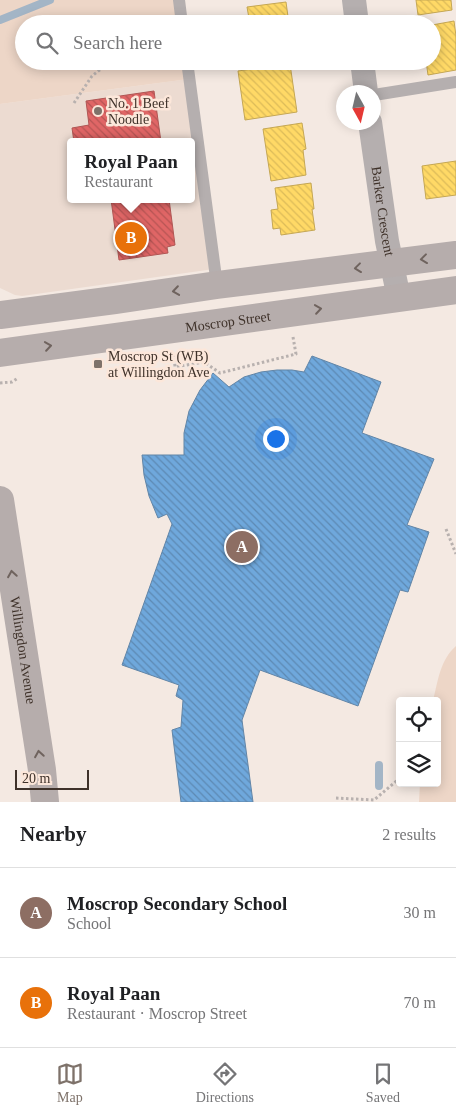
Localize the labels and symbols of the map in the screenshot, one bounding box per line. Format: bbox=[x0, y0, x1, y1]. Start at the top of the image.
north arrow bbox=[336, 85, 381, 130]
place label: No. 1 Beef Noodle bbox=[108, 96, 169, 127]
marker: No. 1 Beef Noodle bbox=[92, 105, 104, 117]
street label: Barker Crescent bbox=[369, 165, 397, 257]
pin: B bbox=[115, 219, 147, 257]
one-way arrow bbox=[420, 253, 428, 264]
one-way arrow bbox=[353, 262, 361, 273]
one-way arrow bbox=[172, 285, 180, 296]
one-way arrow bbox=[315, 304, 323, 315]
street label: Moscrop Street bbox=[184, 308, 272, 335]
one-way arrow bbox=[45, 341, 53, 352]
place label: Moscrop St (WB) at Willingdon Ave bbox=[108, 349, 210, 380]
marker: Moscrop St (WB) at Willingdon Ave bbox=[92, 358, 104, 370]
your location bbox=[263, 426, 289, 452]
pin: A bbox=[226, 528, 258, 566]
one-way arrow bbox=[7, 570, 17, 579]
street label: Willingdon Avenue bbox=[8, 595, 39, 705]
one-way arrow bbox=[35, 749, 45, 758]
scale bar bbox=[15, 767, 89, 790]

